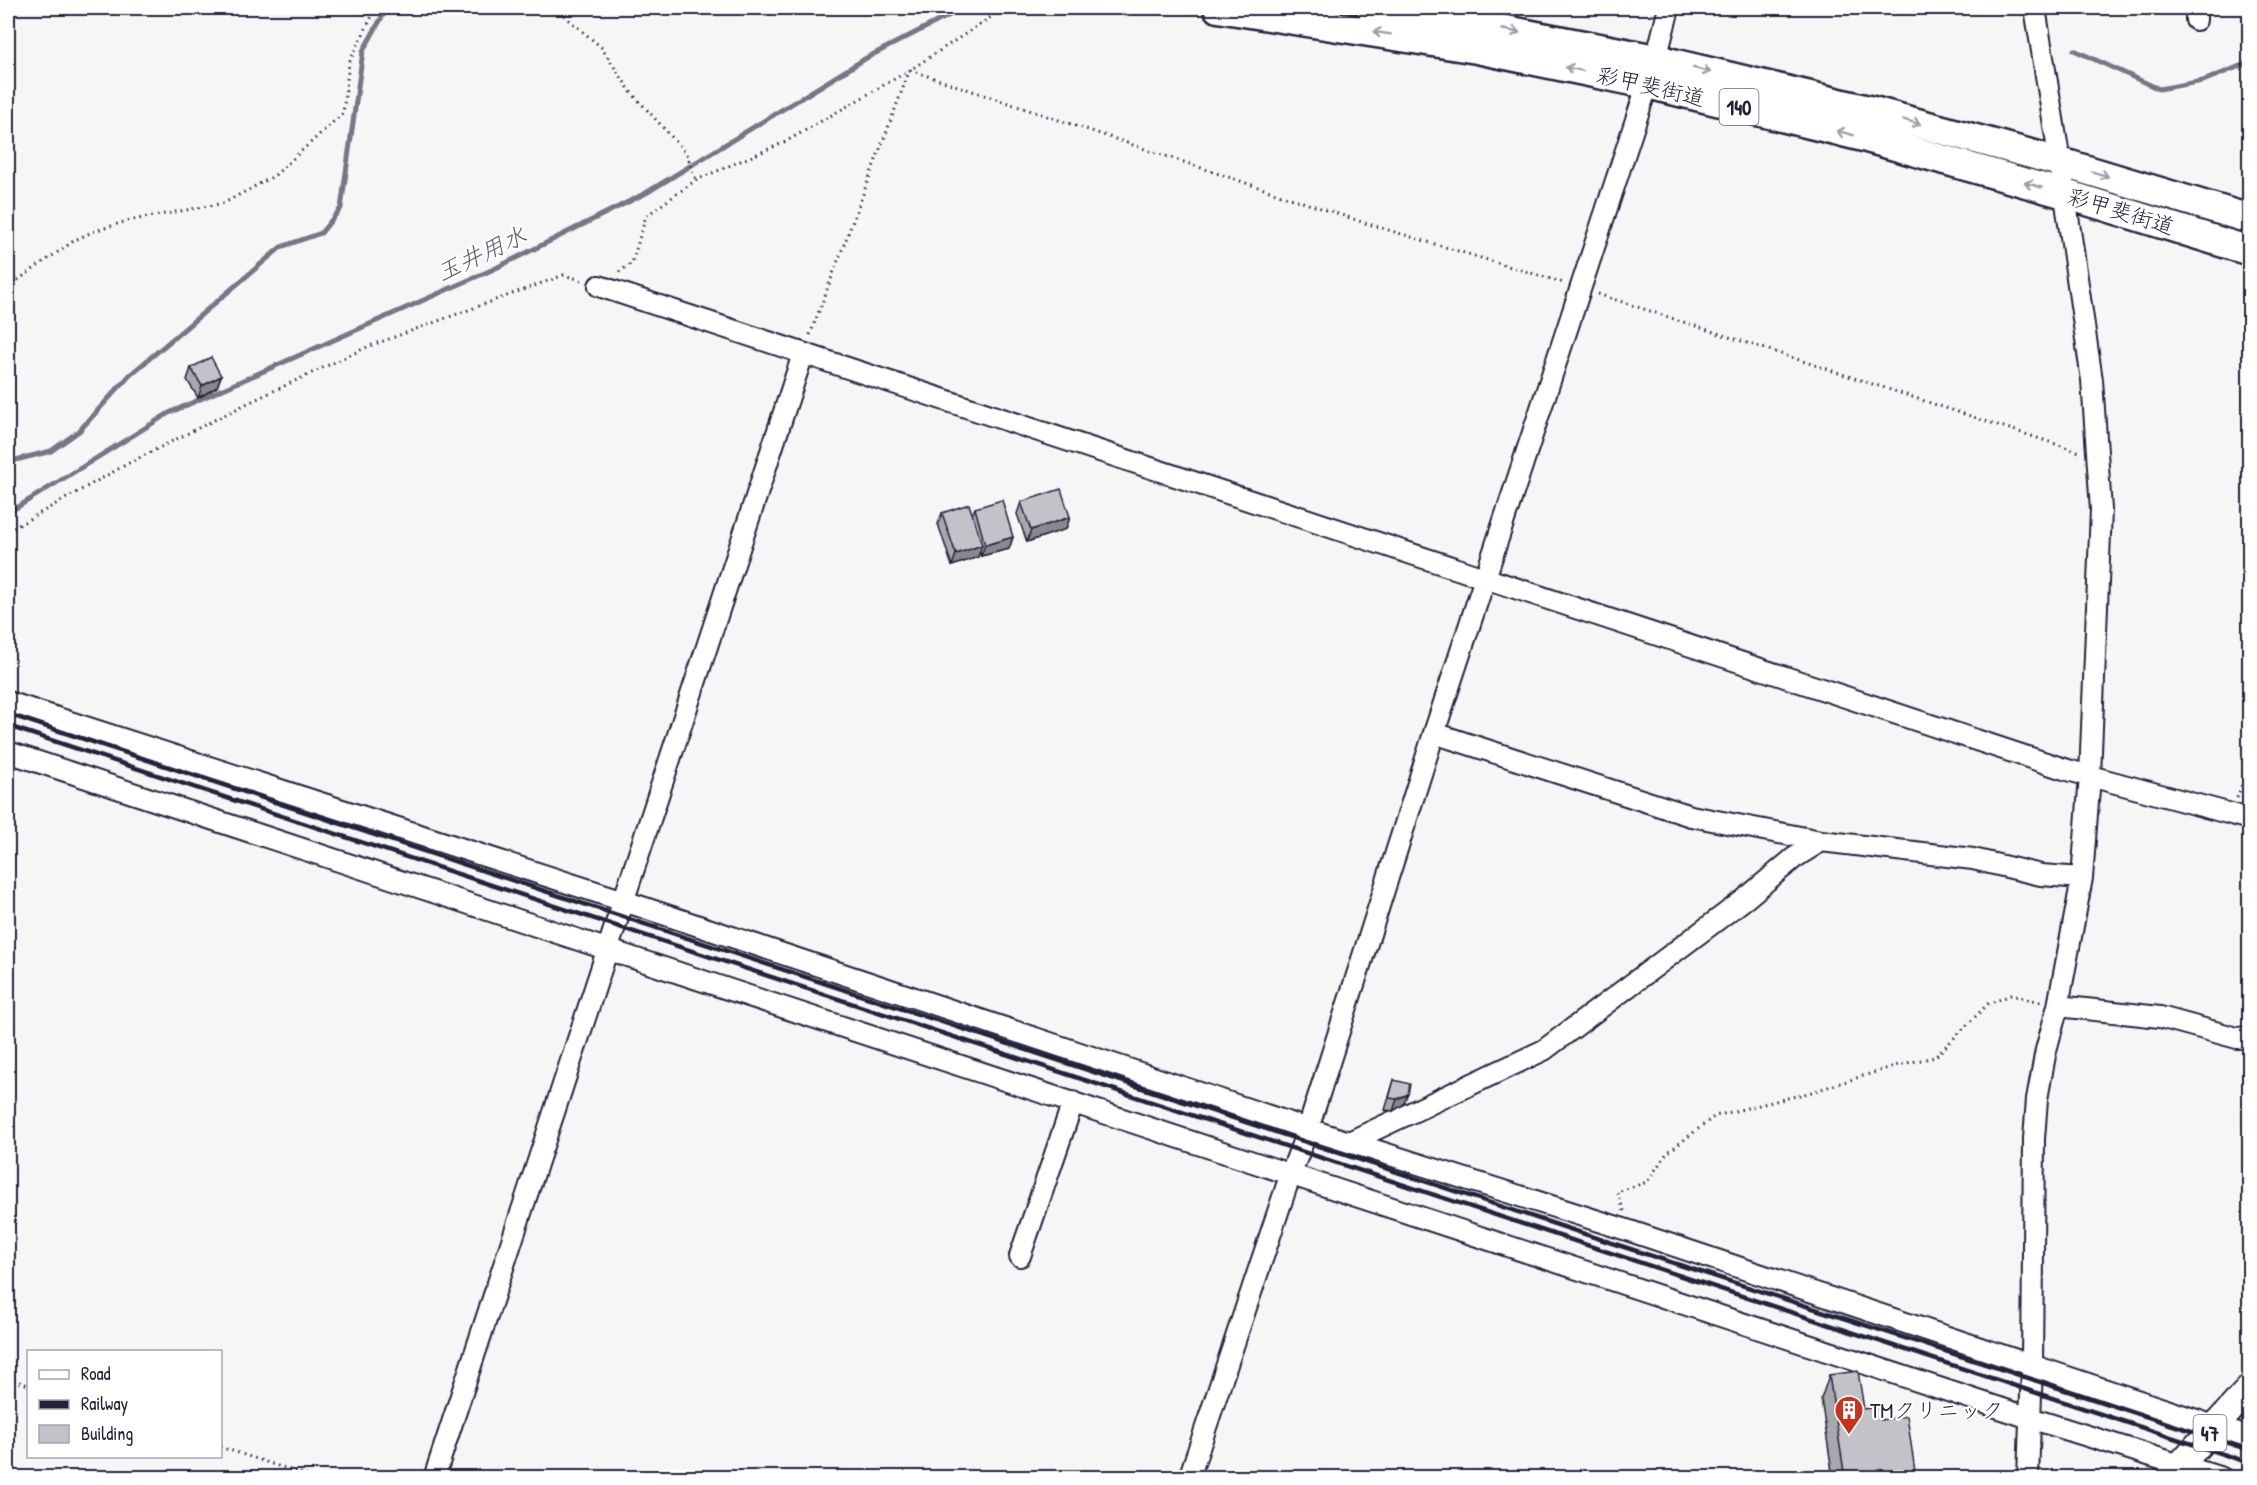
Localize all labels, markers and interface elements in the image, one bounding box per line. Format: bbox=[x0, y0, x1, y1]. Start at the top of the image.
one-way arrow bbox=[1501, 26, 1521, 37]
one-way arrow bbox=[1373, 28, 1392, 39]
street label: 彩甲斐街道 bbox=[1594, 59, 1708, 113]
one-way arrow bbox=[1564, 63, 1584, 74]
one-way arrow bbox=[1693, 64, 1712, 76]
road number: 140 bbox=[1720, 89, 1758, 125]
one-way arrow bbox=[1902, 116, 1921, 128]
one-way arrow bbox=[1836, 126, 1855, 138]
one-way arrow bbox=[2090, 169, 2109, 180]
one-way arrow bbox=[2024, 179, 2043, 190]
street label: 彩甲斐街道 bbox=[2064, 181, 2178, 241]
water label: 玉井用水 bbox=[431, 218, 531, 288]
legend bbox=[27, 1350, 222, 1458]
text: Road bbox=[81, 1361, 111, 1386]
text: Railway bbox=[81, 1391, 128, 1416]
building icon: TMクリニック bbox=[1833, 1394, 1865, 1436]
place label: TMクリニック bbox=[1870, 1395, 2003, 1425]
road number: 47 bbox=[2194, 1415, 2226, 1451]
text: Building bbox=[81, 1421, 133, 1446]

